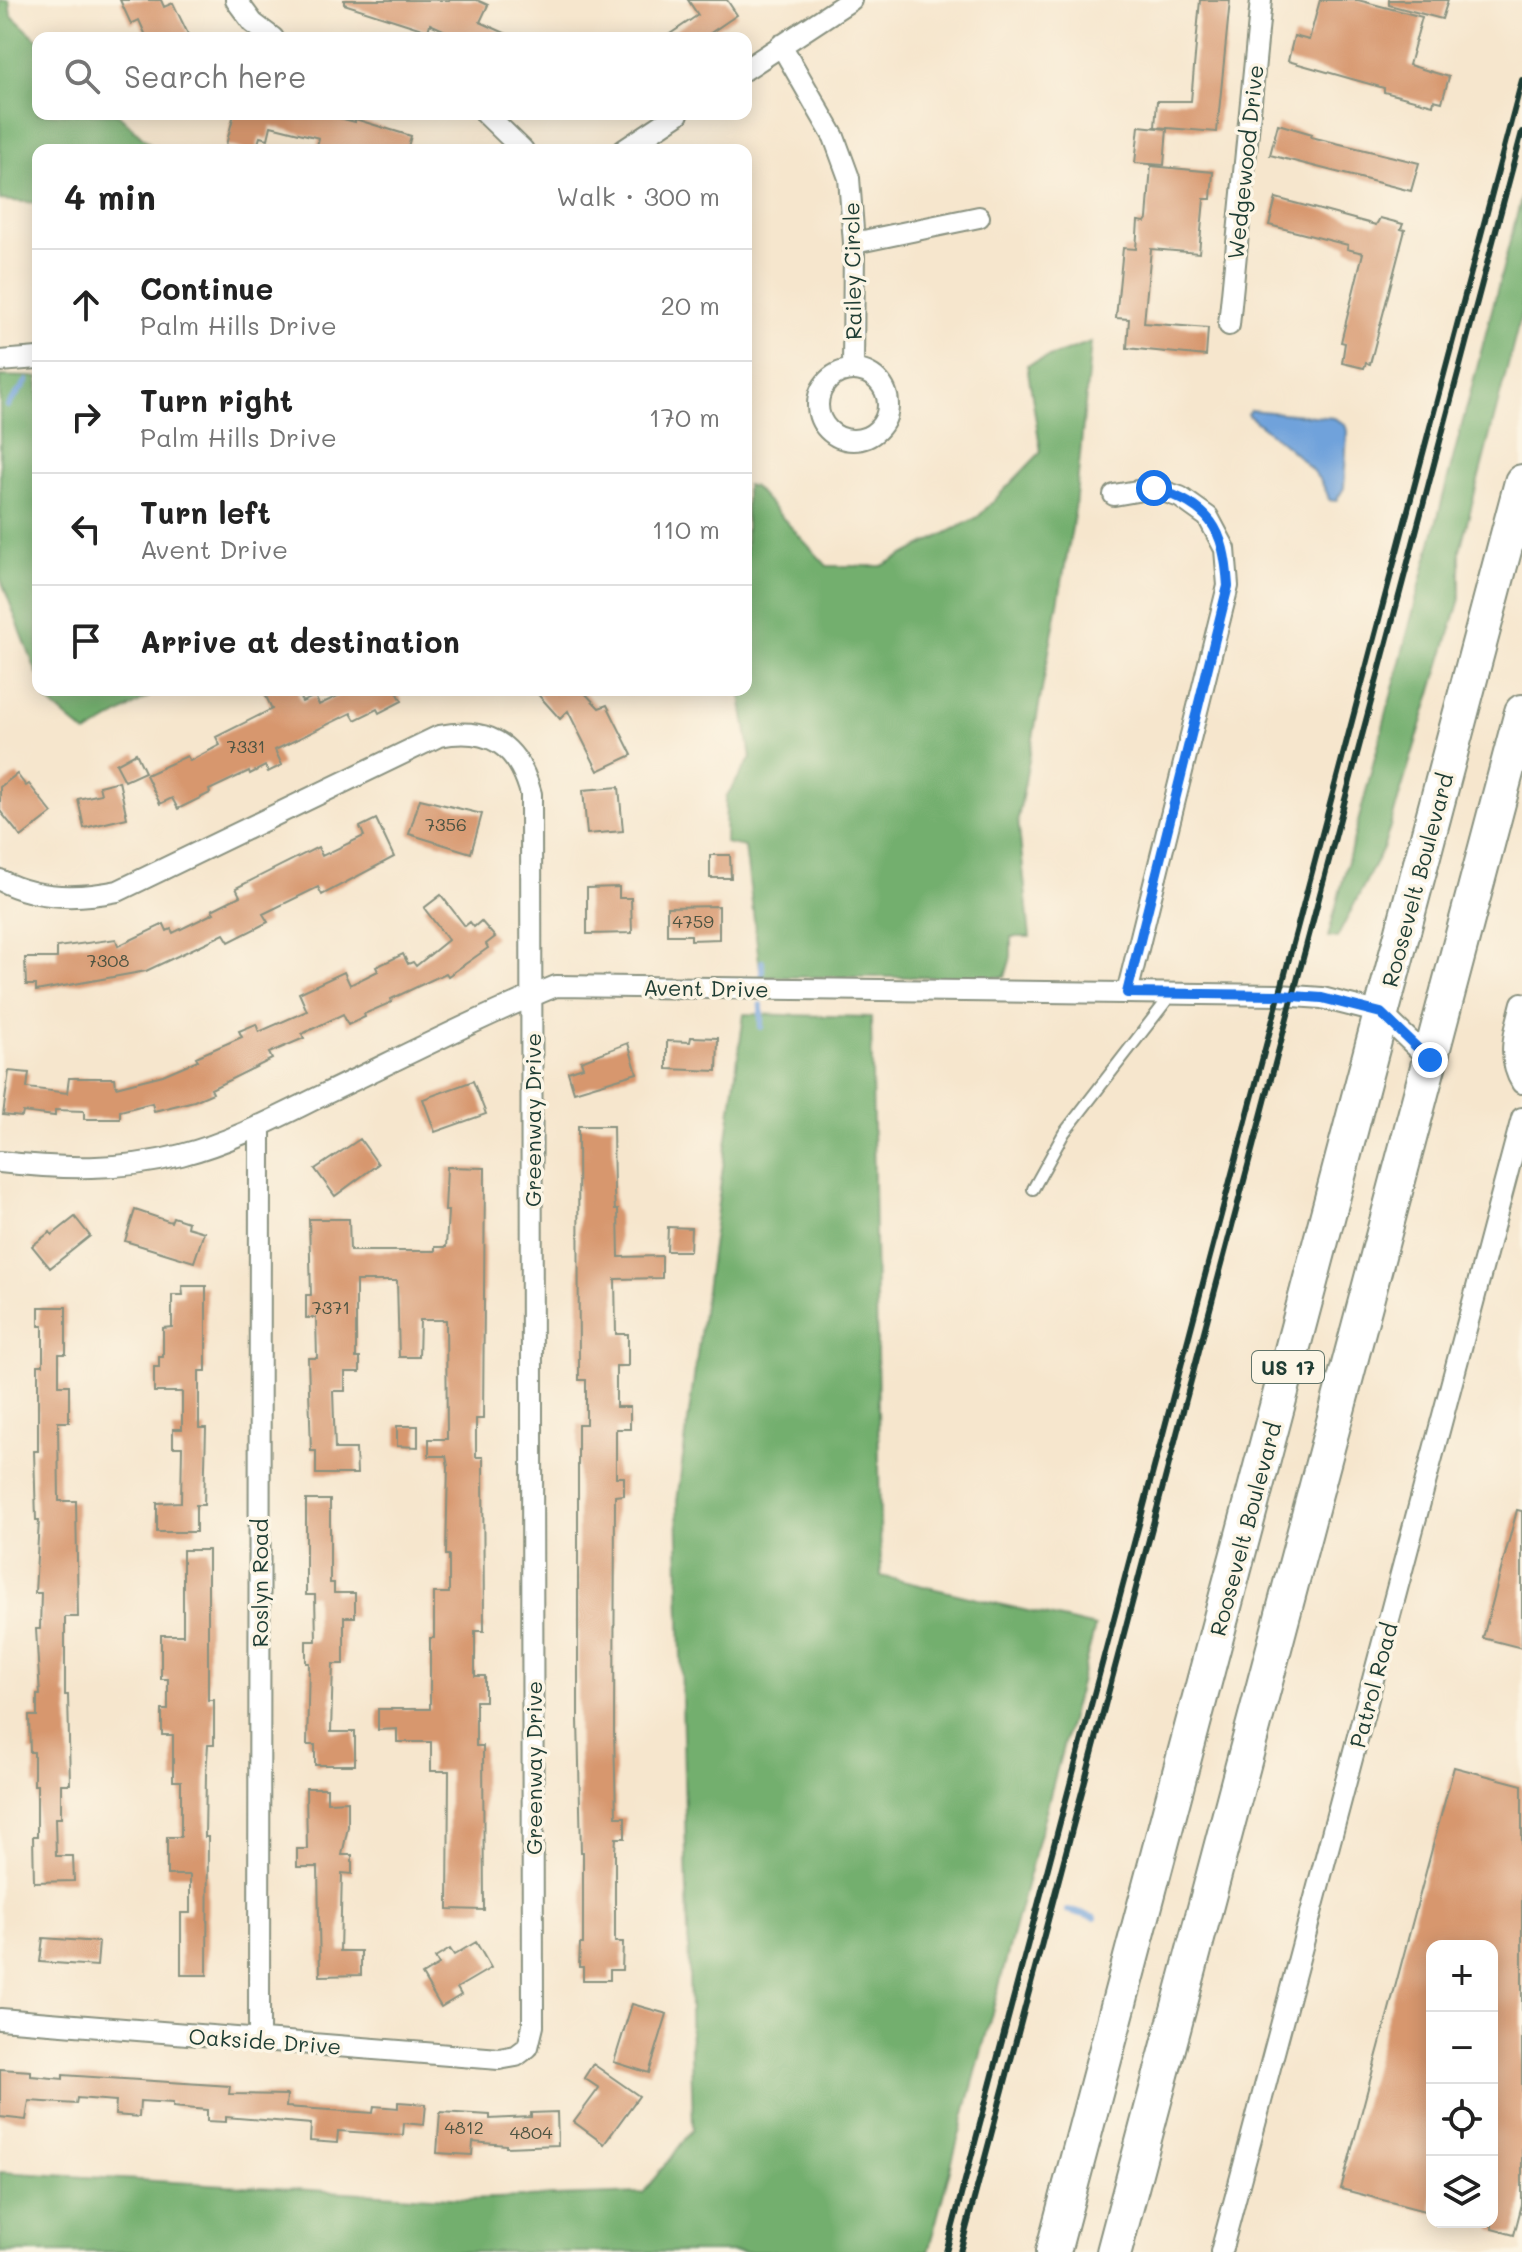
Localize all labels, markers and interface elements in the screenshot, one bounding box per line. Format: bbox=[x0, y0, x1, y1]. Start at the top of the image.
search box bbox=[32, 32, 752, 120]
icon: search bbox=[60, 54, 104, 98]
text: Search here bbox=[124, 56, 307, 96]
street label: Wedgewood Drive bbox=[1220, 63, 1270, 261]
text: 4 min bbox=[64, 174, 156, 219]
text: Walk · 300 m bbox=[556, 179, 720, 213]
street label: Railey Circle bbox=[836, 202, 868, 340]
text: Continue bbox=[140, 268, 273, 308]
icon: ahead bbox=[64, 283, 108, 327]
text: 20 m bbox=[660, 288, 720, 322]
text: Palm Hills Drive bbox=[140, 308, 337, 342]
text: Turn right bbox=[140, 380, 293, 420]
icon: right bbox=[64, 395, 108, 439]
text: 170 m bbox=[649, 400, 720, 434]
text: Palm Hills Drive bbox=[140, 420, 337, 454]
route start bbox=[1136, 470, 1172, 506]
text: Turn left bbox=[140, 492, 271, 532]
icon: left bbox=[64, 507, 108, 551]
text: 110 m bbox=[652, 512, 720, 546]
text: Avent Drive bbox=[140, 532, 288, 566]
icon: arrive bbox=[64, 619, 108, 663]
text: Arrive at destination bbox=[140, 621, 460, 661]
house number: 7331 bbox=[226, 734, 266, 758]
street label: Roosevelt Boulevard bbox=[1374, 770, 1460, 990]
house number: 7356 bbox=[425, 812, 467, 836]
house number: 4759 bbox=[672, 909, 714, 933]
house number: 7308 bbox=[87, 948, 129, 972]
street label: Avent Drive bbox=[643, 972, 769, 1004]
street label: Greenway Drive bbox=[518, 1033, 547, 1207]
route end bbox=[1412, 1042, 1448, 1078]
house number: 7371 bbox=[312, 1295, 350, 1319]
road number: US 17 bbox=[1252, 1351, 1324, 1383]
street label: Roosevelt Boulevard bbox=[1202, 1419, 1288, 1639]
street label: Roslyn Road bbox=[245, 1519, 274, 1647]
street label: Patrol Road bbox=[1342, 1619, 1404, 1751]
street label: Greenway Drive bbox=[519, 1681, 548, 1855]
map controls bbox=[1426, 1940, 1498, 2228]
button: + bbox=[1426, 1940, 1498, 2012]
button: − bbox=[1426, 2012, 1498, 2084]
street label: Oakside Drive bbox=[188, 2021, 342, 2061]
button: locate bbox=[1426, 2084, 1498, 2156]
house number: 4812 bbox=[444, 2115, 484, 2139]
house number: 4804 bbox=[509, 2120, 553, 2144]
button: layers bbox=[1426, 2156, 1498, 2228]

